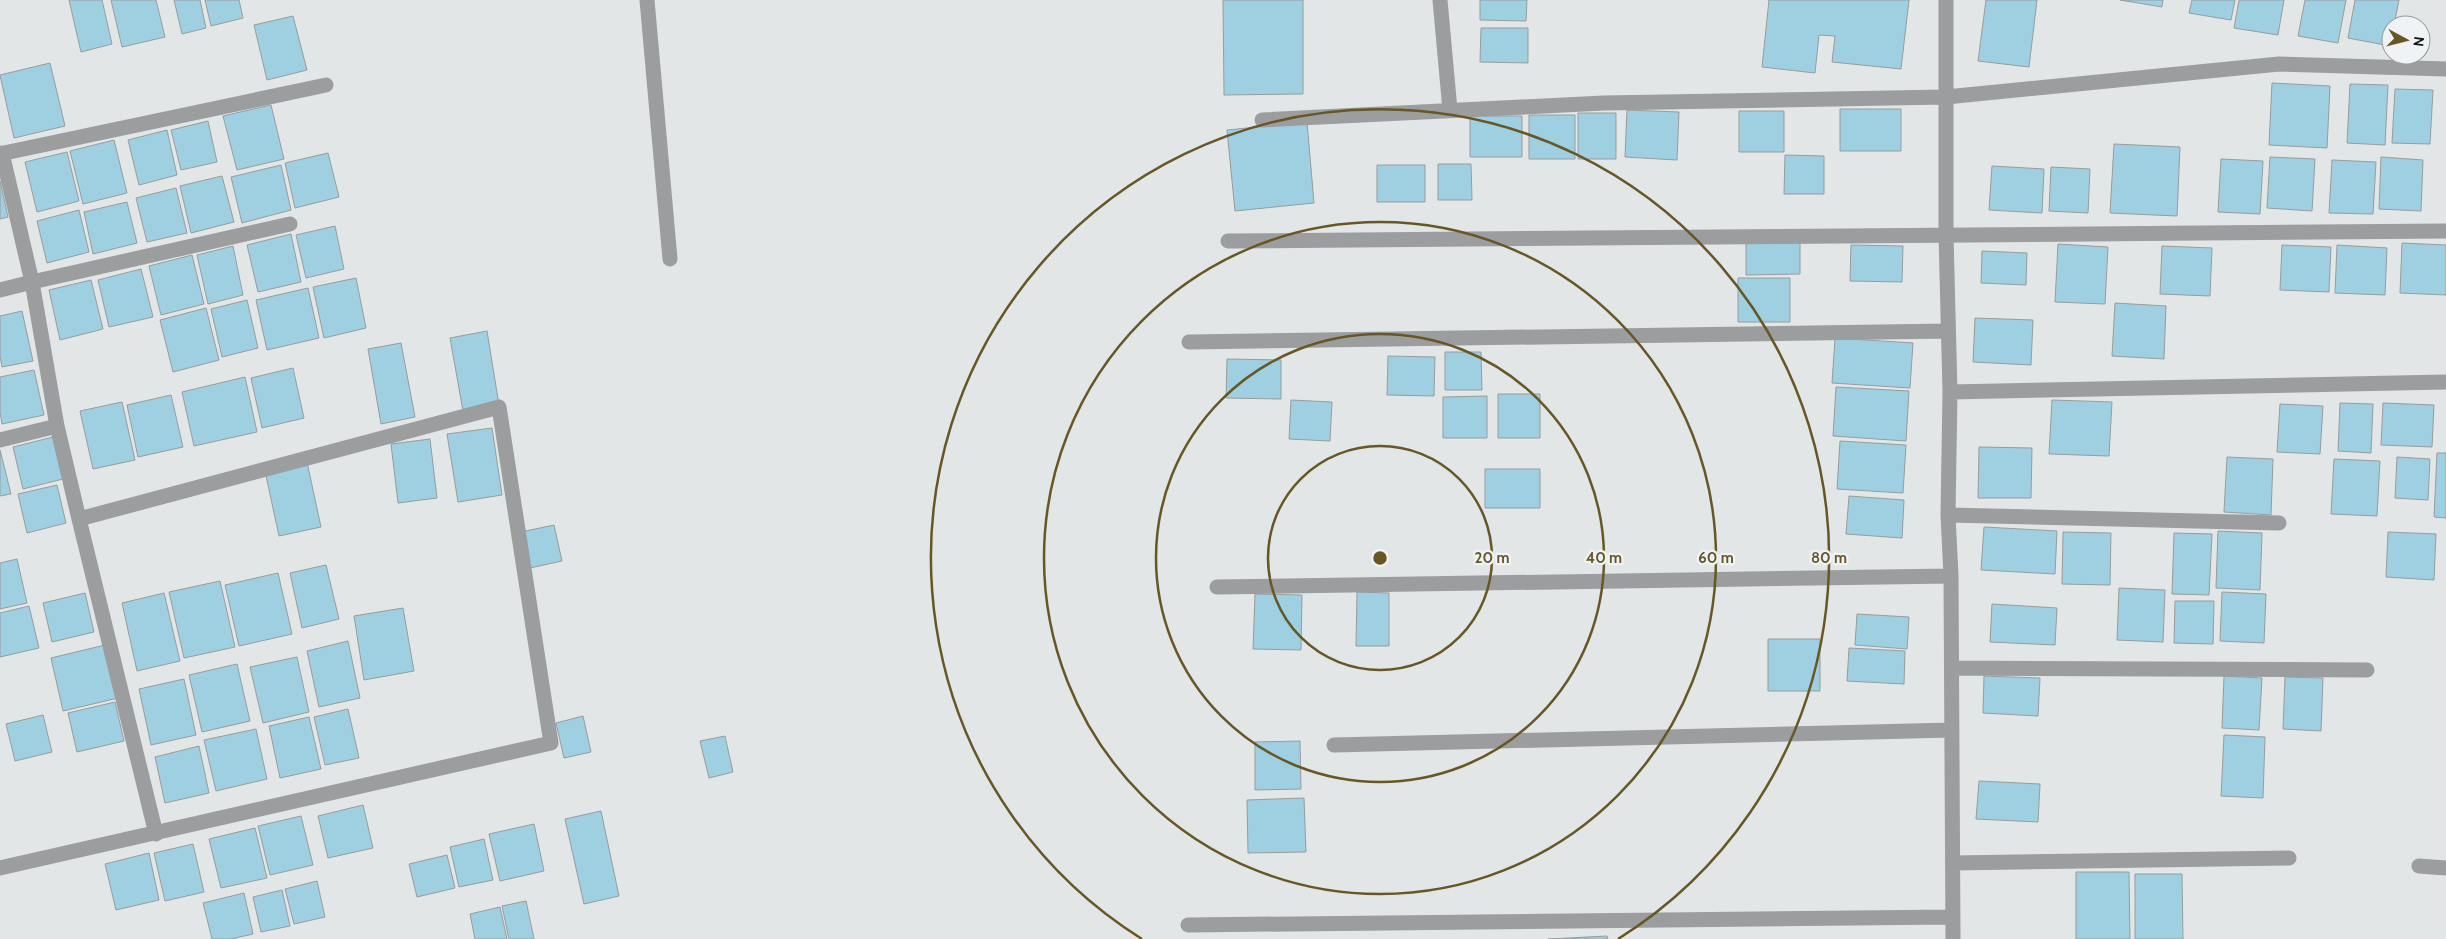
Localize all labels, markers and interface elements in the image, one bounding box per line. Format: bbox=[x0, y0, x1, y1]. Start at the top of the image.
north arrow bbox=[2381, 15, 2431, 65]
text: N bbox=[2409, 36, 2428, 48]
centre of rings bbox=[1371, 549, 1389, 567]
text: 20 m bbox=[1475, 549, 1509, 567]
text: 40 m bbox=[1586, 549, 1622, 567]
text: 60 m bbox=[1698, 549, 1734, 567]
text: 80 m bbox=[1811, 549, 1847, 567]

